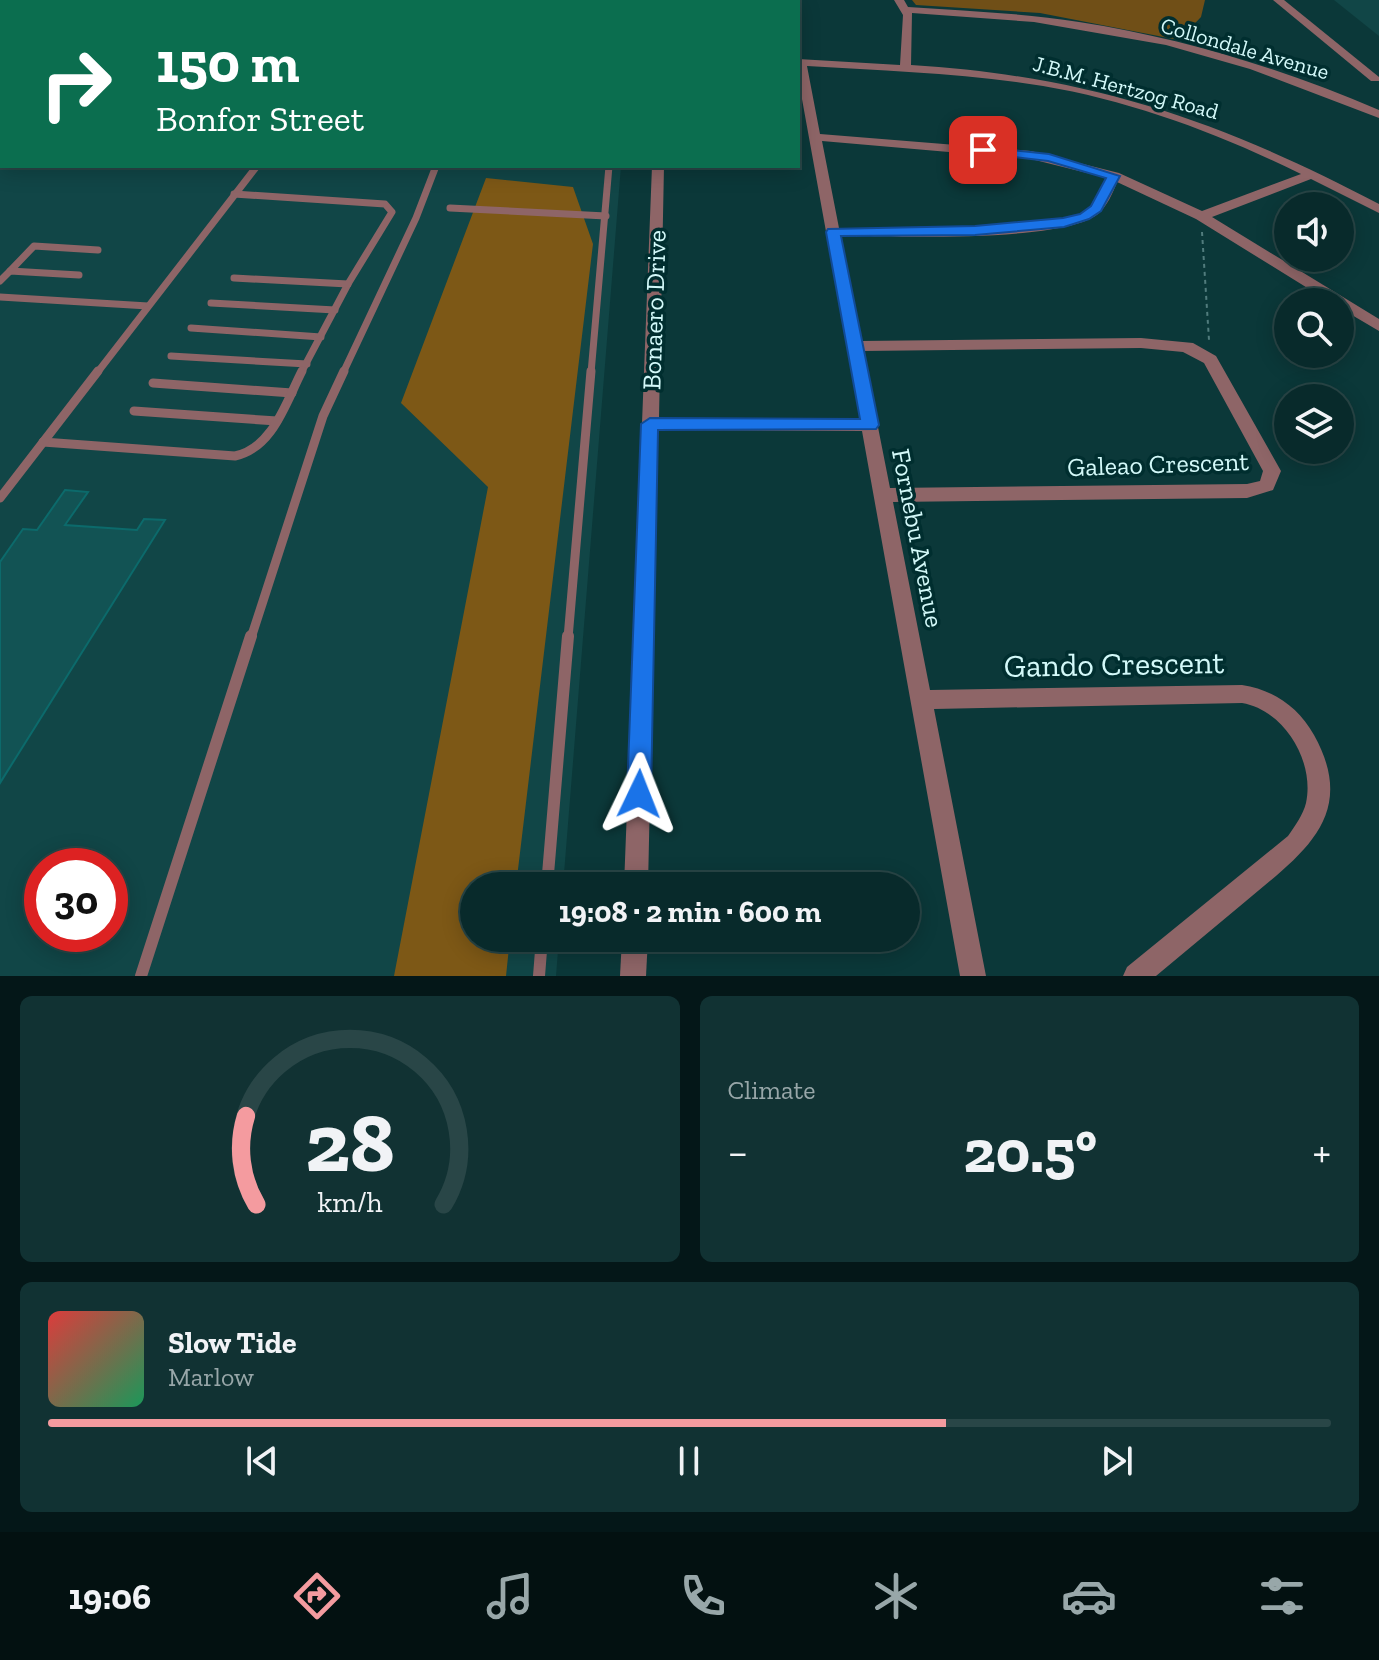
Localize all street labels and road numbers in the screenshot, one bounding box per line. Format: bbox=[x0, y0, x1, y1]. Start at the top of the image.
street label: Collondale Avenue bbox=[1157, 12, 1332, 85]
street label: J.B.M. Hertzog Road bbox=[1030, 50, 1221, 125]
street label: Bonaero Drive bbox=[635, 229, 673, 391]
street label: Galeao Crescent bbox=[1067, 445, 1250, 483]
street label: Fornebu Avenue bbox=[885, 446, 951, 630]
street label: Gando Crescent bbox=[1004, 643, 1225, 685]

